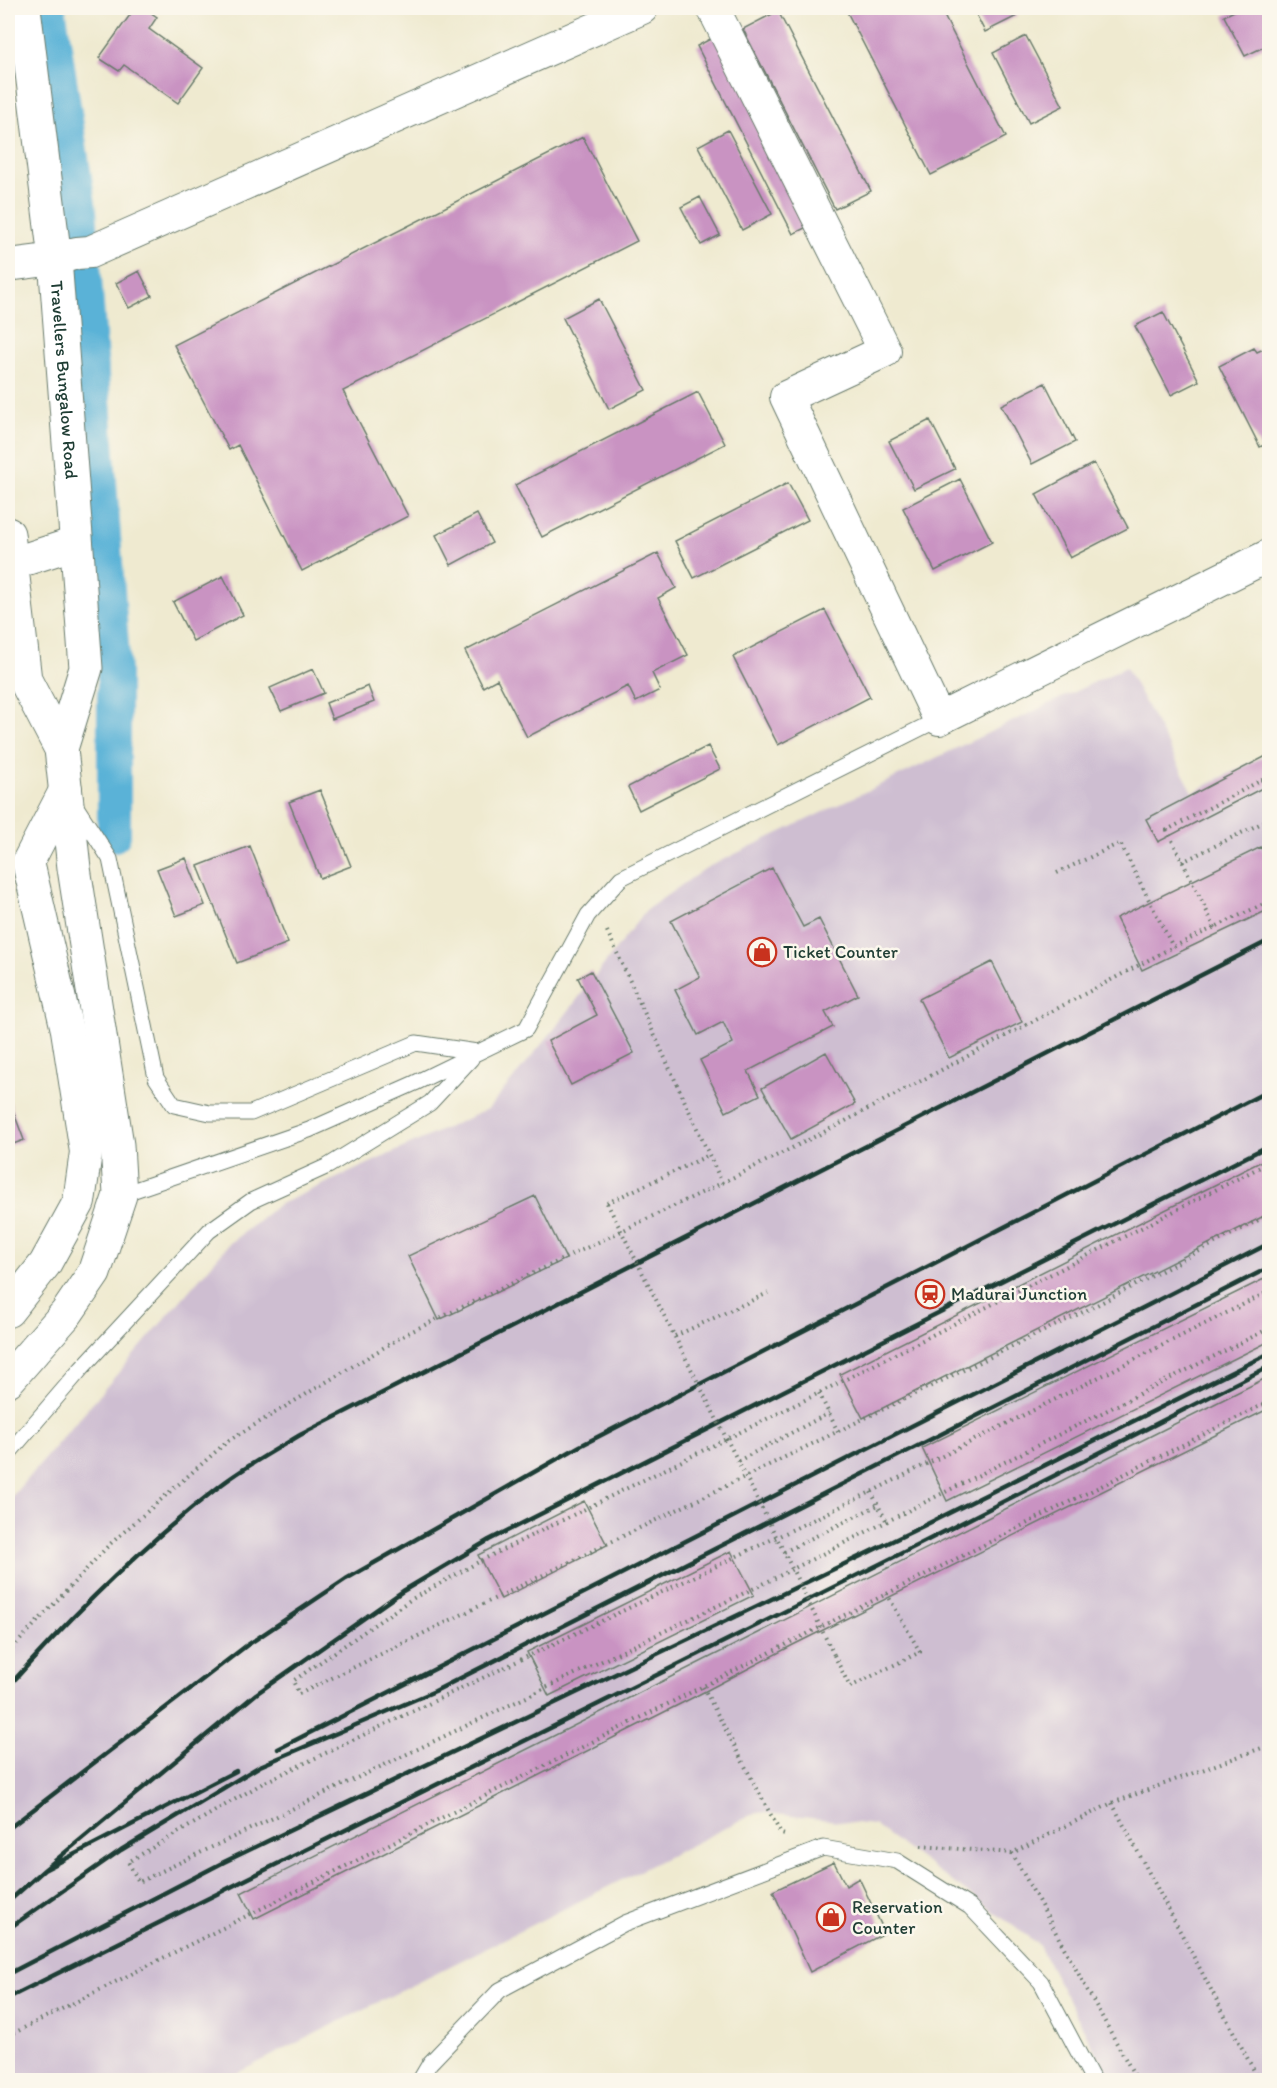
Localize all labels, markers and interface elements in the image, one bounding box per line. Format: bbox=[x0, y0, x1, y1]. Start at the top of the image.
street label: Travellers Bungalow Road bbox=[46, 280, 83, 480]
shop icon: Ticket Counter bbox=[746, 936, 778, 968]
place label: Ticket Counter bbox=[783, 941, 899, 963]
station icon: Madurai Junction bbox=[914, 1278, 946, 1310]
place label: Madurai Junction bbox=[951, 1283, 1087, 1305]
place label: Reservation Counter bbox=[852, 1896, 943, 1939]
shop icon: Reservation Counter bbox=[815, 1901, 847, 1933]

